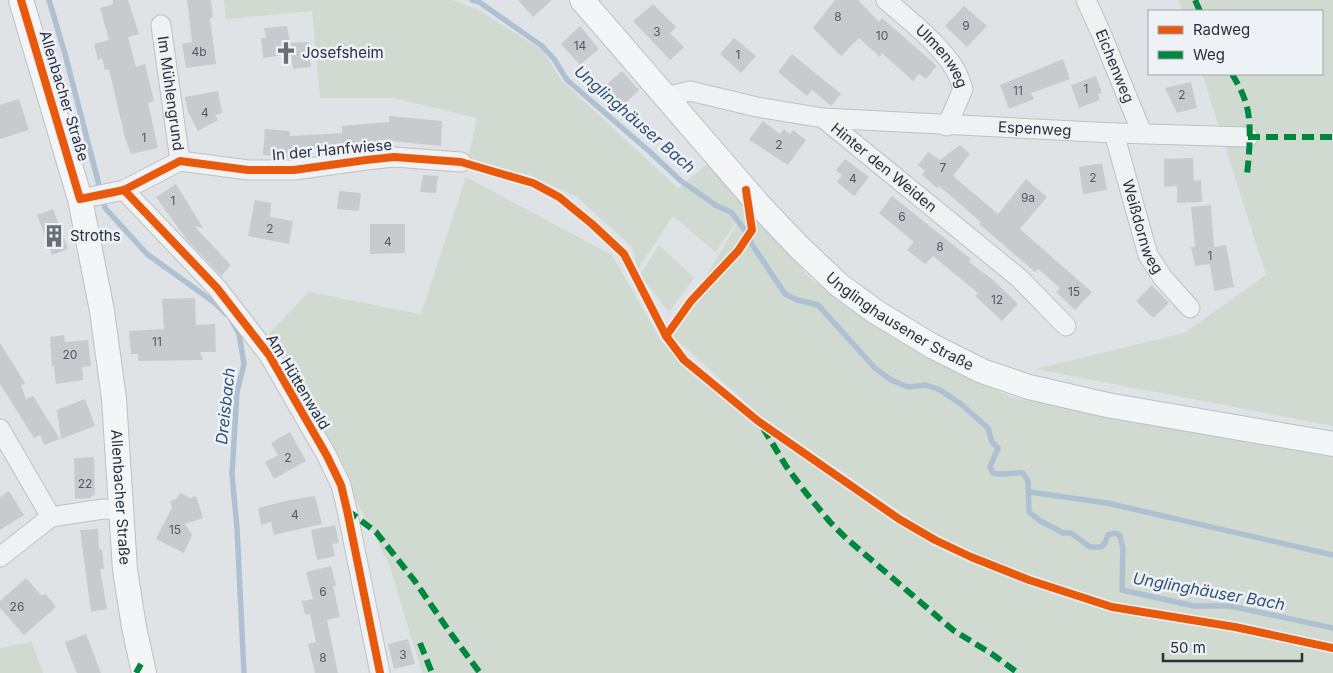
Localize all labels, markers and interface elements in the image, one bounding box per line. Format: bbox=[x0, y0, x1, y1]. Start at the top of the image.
house number: 8 bbox=[834, 9, 842, 24]
legend bbox=[1148, 10, 1323, 75]
house number: 9 bbox=[962, 18, 970, 33]
street label: Ulmenweg bbox=[912, 20, 972, 90]
text: Radweg bbox=[1193, 20, 1250, 39]
house number: 3 bbox=[653, 24, 661, 39]
street label: Eichenweg bbox=[1091, 26, 1139, 105]
street label: Allenbacher Straße bbox=[36, 28, 93, 163]
house number: 10 bbox=[876, 28, 888, 43]
street label: Im Mühlengrund bbox=[154, 35, 188, 152]
house number: 14 bbox=[574, 38, 587, 53]
church icon: Josefsheim bbox=[273, 40, 299, 66]
place label: Josefsheim bbox=[302, 43, 384, 62]
house number: 4b bbox=[191, 44, 207, 59]
text: Weg bbox=[1193, 45, 1225, 64]
house number: 1 bbox=[736, 47, 740, 62]
water label: Unglinghäuser Bach bbox=[570, 61, 700, 177]
house number: 1 bbox=[1084, 81, 1088, 96]
house number: 11 bbox=[1013, 83, 1023, 98]
house number: 2 bbox=[1178, 87, 1186, 102]
house number: 4 bbox=[201, 105, 209, 120]
street label: Espenweg bbox=[997, 117, 1072, 140]
street label: Hinter den Weiden bbox=[827, 118, 941, 216]
house number: 1 bbox=[142, 130, 146, 145]
street label: In der Hanfwiese bbox=[271, 135, 393, 164]
house number: 2 bbox=[775, 137, 783, 152]
house number: 7 bbox=[940, 160, 947, 175]
house number: 2 bbox=[1089, 170, 1097, 185]
house number: 4 bbox=[849, 171, 857, 186]
street label: Weißdornweg bbox=[1118, 177, 1168, 277]
house number: 9a bbox=[1021, 190, 1035, 205]
house number: 1 bbox=[171, 193, 175, 208]
house number: 6 bbox=[898, 209, 906, 224]
house number: 2 bbox=[266, 221, 274, 236]
building icon: Stroths bbox=[41, 223, 67, 249]
place label: Stroths bbox=[70, 226, 121, 245]
house number: 4 bbox=[384, 234, 392, 249]
house number: 8 bbox=[936, 239, 944, 254]
house number: 1 bbox=[1208, 248, 1212, 263]
street label: Unglinghausener Straße bbox=[822, 268, 977, 374]
house number: 15 bbox=[1068, 284, 1080, 299]
house number: 12 bbox=[991, 292, 1003, 307]
street label: Am Hüttenwald bbox=[262, 330, 334, 433]
house number: 11 bbox=[152, 334, 162, 349]
house number: 20 bbox=[63, 347, 77, 362]
water label: Dreisbach bbox=[211, 367, 239, 445]
street label: Allenbacher Straße bbox=[107, 429, 135, 566]
house number: 2 bbox=[284, 450, 292, 465]
house number: 22 bbox=[78, 476, 92, 491]
house number: 4 bbox=[291, 507, 299, 522]
house number: 15 bbox=[169, 522, 181, 537]
water label: Unglinghäuser Bach bbox=[1131, 568, 1287, 614]
house number: 6 bbox=[319, 584, 327, 599]
house number: 26 bbox=[10, 599, 24, 614]
scale bar bbox=[1163, 630, 1302, 662]
text: 50 m bbox=[1170, 638, 1206, 657]
house number: 3 bbox=[399, 647, 407, 662]
house number: 8 bbox=[319, 650, 327, 665]

